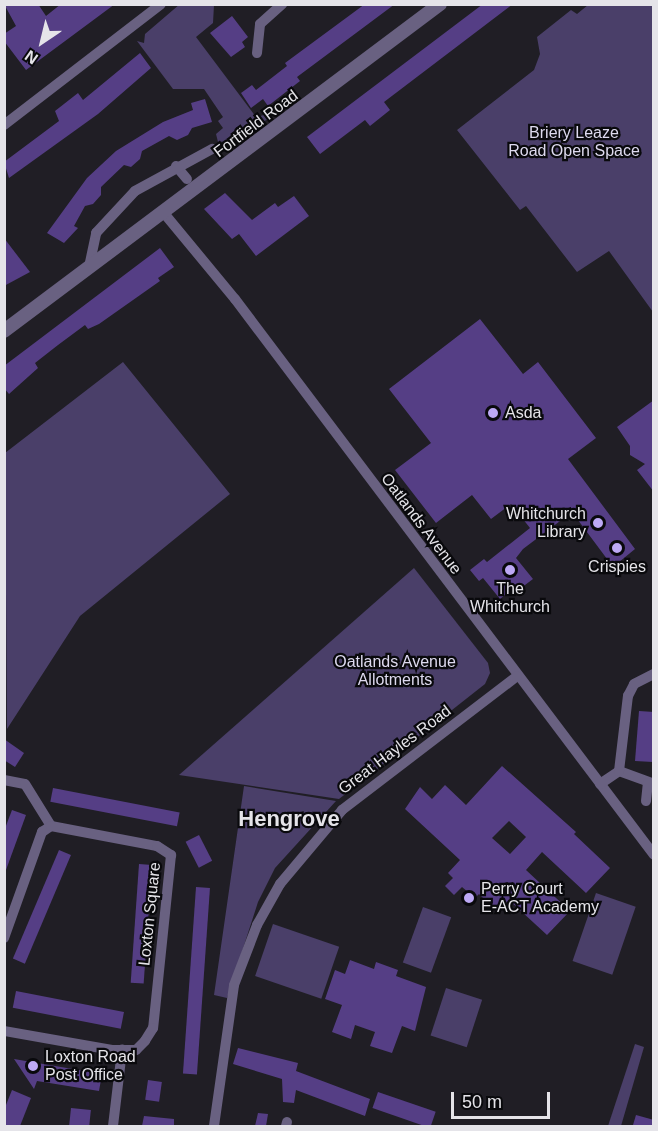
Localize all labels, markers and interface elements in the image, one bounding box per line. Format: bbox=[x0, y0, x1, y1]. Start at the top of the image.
north arrow bbox=[12, 12, 72, 72]
text: N bbox=[22, 47, 41, 67]
street label: Fortfield Road bbox=[210, 86, 302, 162]
park label: Briery Leaze Road Open Space bbox=[508, 123, 640, 161]
place label: Asda bbox=[505, 403, 541, 423]
marker: Asda bbox=[486, 406, 500, 420]
street label: Oatlands Avenue bbox=[376, 469, 466, 579]
place label: Whitchurch Library bbox=[506, 504, 586, 542]
marker: Whitchurch Library bbox=[591, 516, 605, 530]
marker: Crispies bbox=[610, 541, 624, 555]
place label: Crispies bbox=[588, 557, 646, 577]
marker: The Whitchurch bbox=[503, 563, 517, 577]
place label: The Whitchurch bbox=[470, 579, 550, 617]
park label: Oatlands Avenue Allotments bbox=[334, 652, 456, 690]
street label: Great Hayles Road bbox=[335, 701, 455, 799]
district label: Hengrove bbox=[238, 806, 340, 832]
street label: Loxton Square bbox=[135, 861, 165, 967]
place label: Perry Court E-ACT Academy bbox=[481, 879, 600, 917]
marker: Perry Court E-ACT Academy bbox=[462, 891, 476, 905]
place label: Loxton Road Post Office bbox=[45, 1047, 136, 1085]
marker: Loxton Road Post Office bbox=[26, 1059, 40, 1073]
scale bar bbox=[454, 1080, 553, 1118]
text: 50 m bbox=[462, 1092, 502, 1112]

